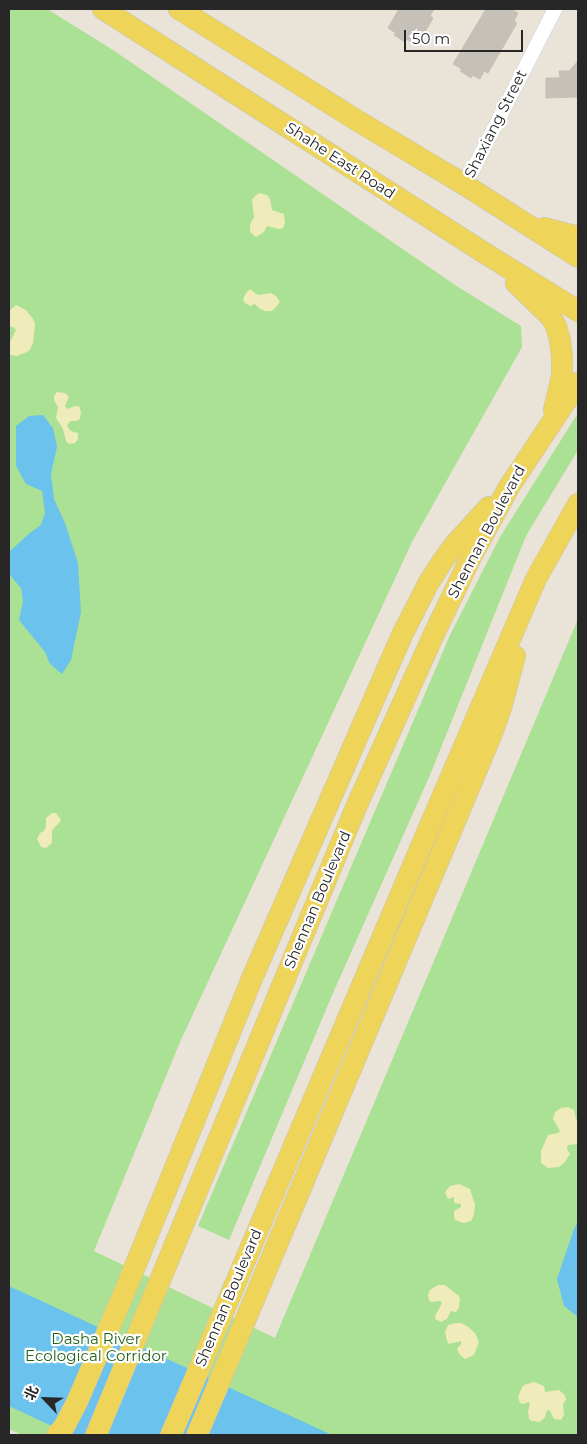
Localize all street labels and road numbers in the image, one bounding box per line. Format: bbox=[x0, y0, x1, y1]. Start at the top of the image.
street label: Shaxiang Street bbox=[461, 67, 531, 181]
street label: Shahe East Road bbox=[282, 119, 398, 203]
street label: Shennan Boulevard bbox=[444, 462, 530, 602]
street label: Shennan Boulevard bbox=[281, 828, 355, 972]
street label: Shennan Boulevard bbox=[192, 1226, 266, 1370]

